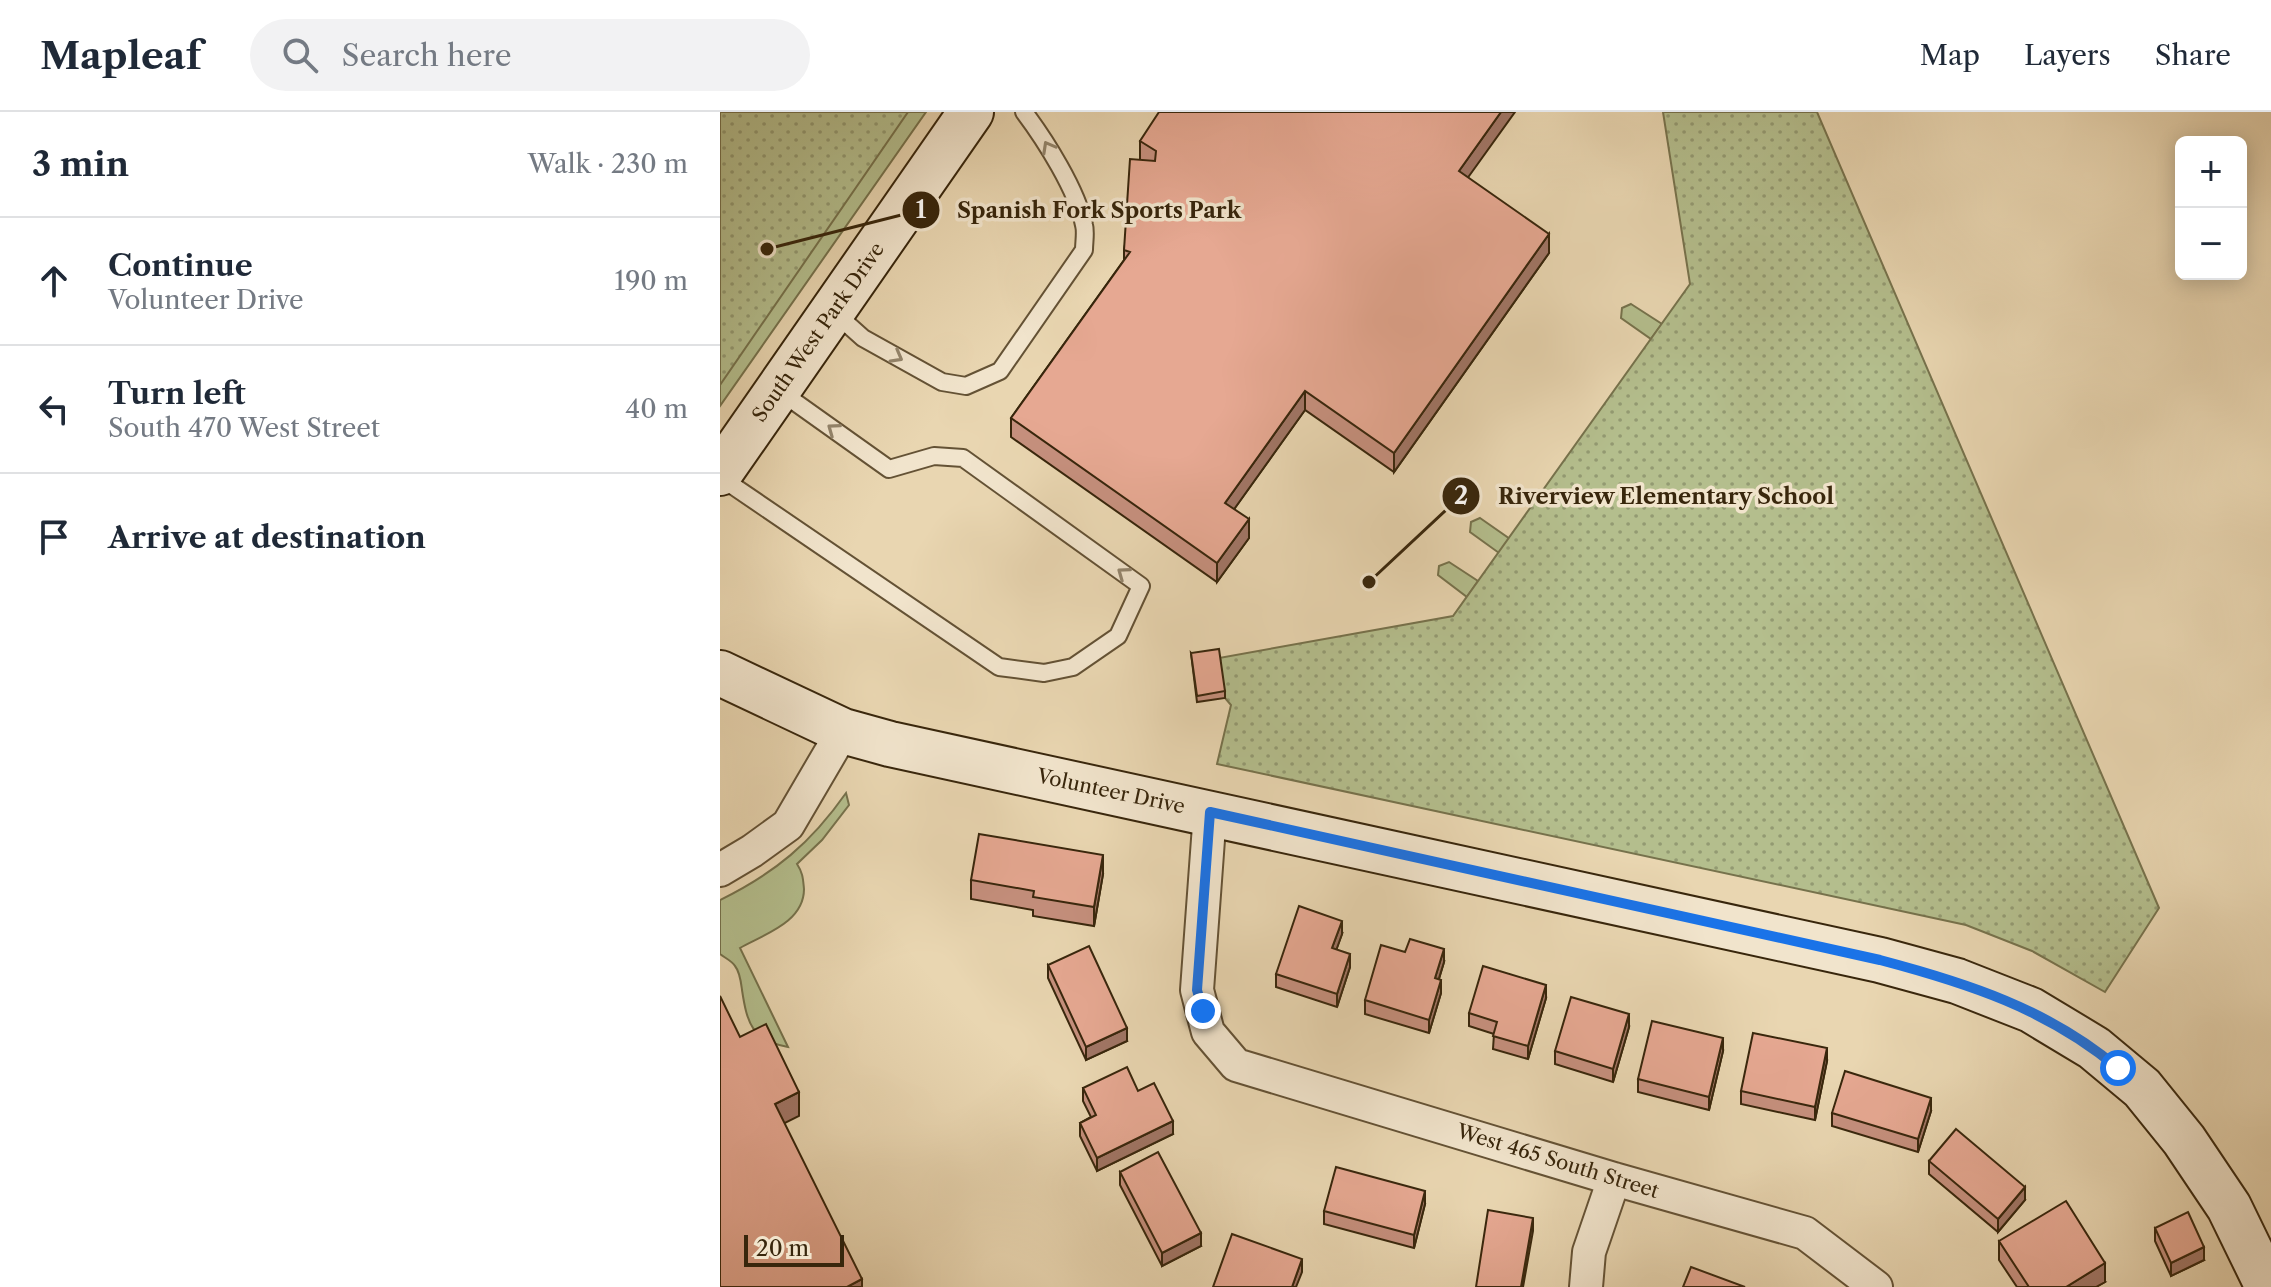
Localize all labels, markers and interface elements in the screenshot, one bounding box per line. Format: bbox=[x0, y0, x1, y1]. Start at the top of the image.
search box bbox=[250, 19, 810, 91]
text: Mapleaf bbox=[40, 32, 202, 79]
icon: search bbox=[278, 33, 322, 77]
text: Search here bbox=[342, 37, 512, 74]
text: Map bbox=[1920, 38, 1980, 72]
text: Layers bbox=[2024, 38, 2111, 72]
text: Share bbox=[2155, 38, 2231, 72]
map controls bbox=[2175, 136, 2247, 280]
button: + bbox=[2175, 136, 2247, 208]
one-way arrow bbox=[1042, 141, 1058, 156]
text: 3 min bbox=[32, 143, 129, 185]
text: Walk · 230 m bbox=[528, 148, 688, 180]
callout: Spanish Fork Sports Park bbox=[901, 187, 1257, 233]
text: 1 bbox=[916, 195, 927, 224]
text: Spanish Fork Sports Park bbox=[957, 197, 1242, 224]
button: − bbox=[2175, 208, 2247, 280]
street label: South West Park Drive bbox=[747, 238, 889, 426]
text: Continue bbox=[108, 247, 253, 284]
icon: ahead bbox=[32, 259, 76, 303]
text: 190 m bbox=[614, 265, 688, 297]
text: Volunteer Drive bbox=[108, 284, 304, 316]
one-way arrow bbox=[888, 347, 903, 363]
text: Turn left bbox=[108, 375, 245, 412]
icon: left bbox=[32, 387, 76, 431]
text: 40 m bbox=[625, 393, 688, 425]
text: South 470 West Street bbox=[108, 412, 380, 444]
one-way arrow bbox=[828, 424, 842, 439]
callout: Riverview Elementary School bbox=[1441, 473, 1851, 519]
text: 2 bbox=[1454, 481, 1468, 510]
text: Riverview Elementary School bbox=[1498, 483, 1834, 510]
icon: arrive bbox=[32, 515, 76, 559]
text: Arrive at destination bbox=[108, 519, 426, 556]
one-way arrow bbox=[1117, 568, 1131, 583]
street label: Volunteer Drive bbox=[1034, 763, 1187, 818]
route end bbox=[1185, 993, 1221, 1029]
route start bbox=[2100, 1050, 2136, 1086]
street label: West 465 South Street bbox=[1453, 1119, 1662, 1203]
scale bar bbox=[744, 1231, 844, 1267]
text: 20 m bbox=[756, 1235, 809, 1262]

